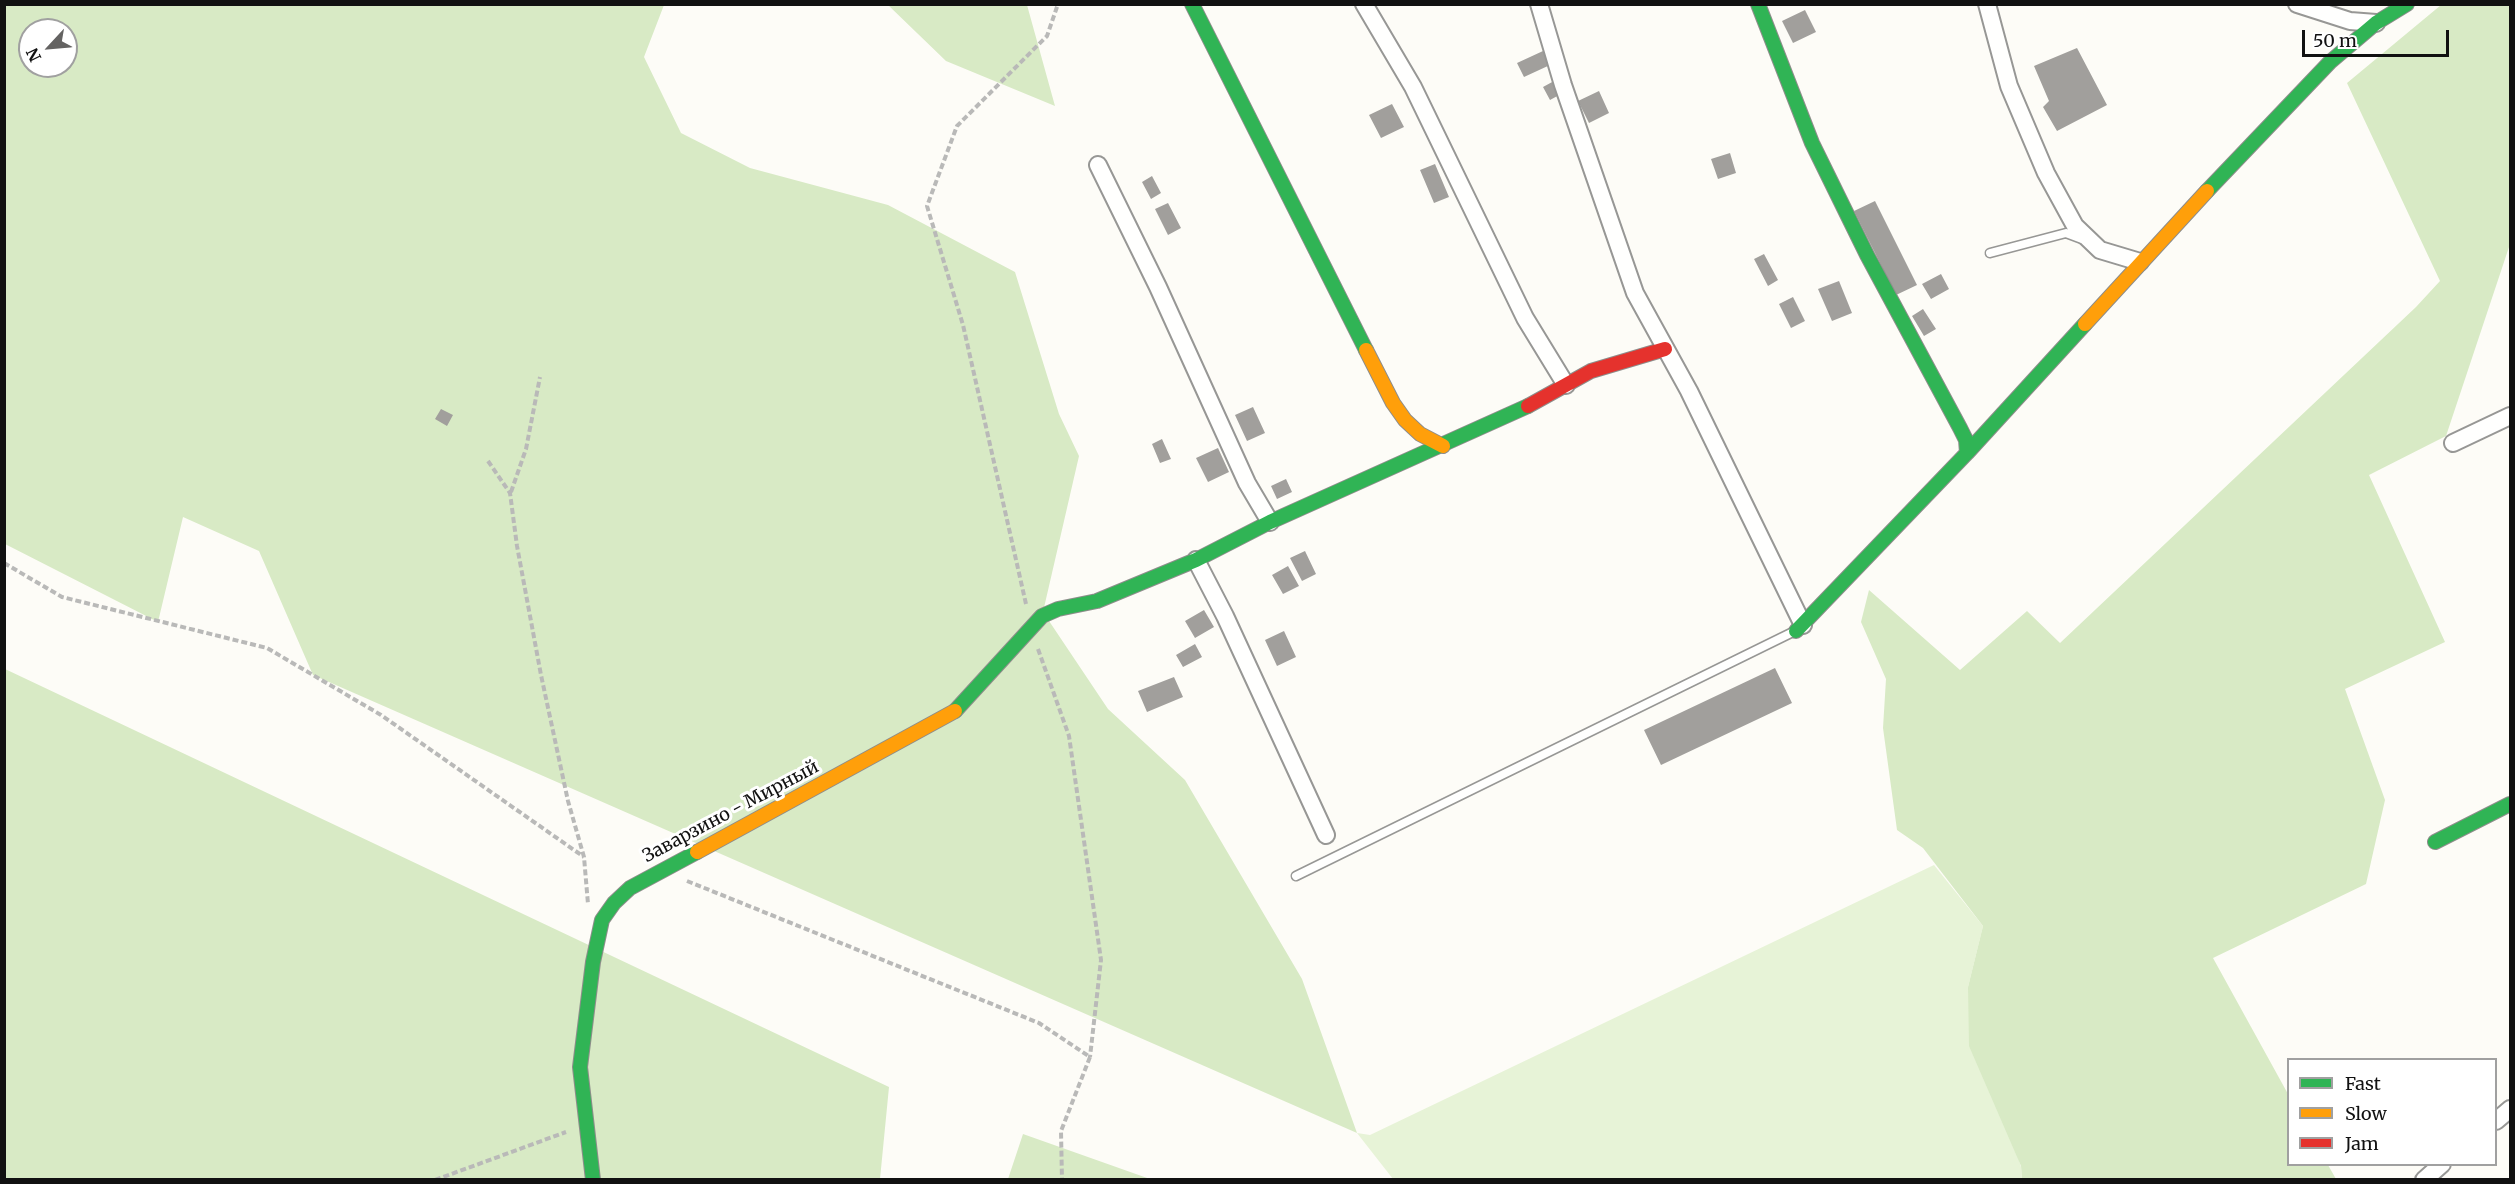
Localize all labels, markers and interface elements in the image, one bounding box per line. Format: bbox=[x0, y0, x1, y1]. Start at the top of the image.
north arrow bbox=[18, 18, 78, 78]
scale bar bbox=[2305, 18, 2452, 56]
text: 50 m bbox=[2313, 29, 2357, 52]
text: N bbox=[22, 45, 45, 65]
street label: Заварзино - Мирный bbox=[639, 756, 823, 868]
legend bbox=[2287, 1058, 2497, 1166]
text: Fast bbox=[2345, 1072, 2381, 1095]
text: Slow bbox=[2345, 1102, 2387, 1125]
text: Jam bbox=[2345, 1132, 2379, 1155]

